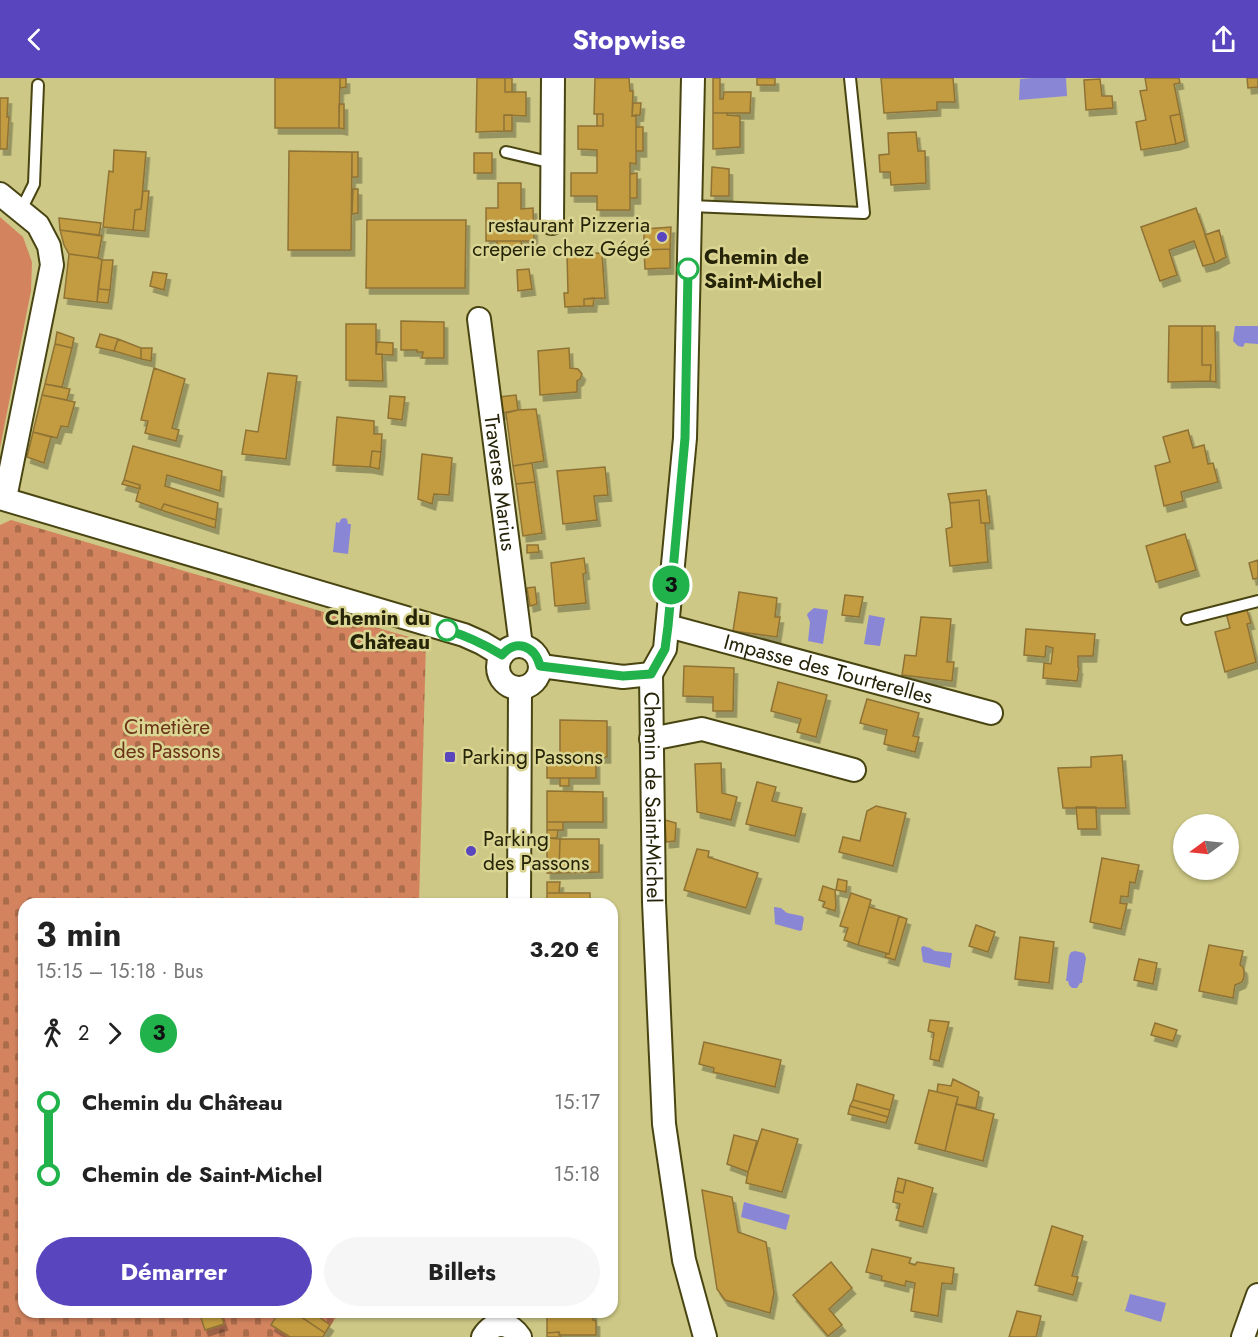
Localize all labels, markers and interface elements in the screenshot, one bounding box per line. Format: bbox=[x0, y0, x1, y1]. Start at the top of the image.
text: Stopwise bbox=[572, 20, 686, 59]
icon: back bbox=[18, 23, 51, 56]
icon: share bbox=[1207, 23, 1240, 56]
place label: restaurant Pizzeria creperie chez Gégé bbox=[472, 210, 650, 264]
marker: restaurant Pizzeria creperie chez Gégé bbox=[655, 230, 669, 244]
place label: Chemin de Saint-Michel bbox=[704, 242, 822, 296]
marker: Chemin de Saint-Michel bbox=[677, 258, 699, 280]
street label: Traverse Marius bbox=[476, 413, 524, 553]
line badge: 3 bbox=[652, 566, 690, 604]
text: 3 bbox=[664, 570, 678, 600]
place label: Chemin du Château bbox=[325, 603, 430, 657]
marker: Chemin du Château bbox=[436, 619, 458, 641]
street label: Impasse des Tourterelles bbox=[720, 627, 936, 712]
street label: Chemin de Saint-Michel bbox=[636, 691, 669, 903]
park label: Cimetière des Passons bbox=[114, 712, 220, 766]
place label: Parking Passons bbox=[462, 742, 603, 772]
marker: Parking Passons bbox=[443, 750, 457, 764]
north arrow bbox=[1173, 814, 1239, 880]
map controls bbox=[1173, 814, 1239, 880]
place label: Parking des Passons bbox=[483, 824, 589, 878]
marker: Parking des Passons bbox=[464, 844, 478, 858]
text: 3 min bbox=[36, 911, 122, 958]
text: 3.20 € bbox=[530, 933, 600, 965]
text: 15:15 – 15:18 · Bus bbox=[36, 957, 203, 986]
icon: walk bbox=[36, 1017, 69, 1050]
icon: forward bbox=[98, 1017, 131, 1050]
text: 3 bbox=[152, 1018, 165, 1048]
text: 2 bbox=[78, 1019, 89, 1048]
text: Chemin du Château bbox=[82, 1086, 283, 1118]
text: 15:17 bbox=[554, 1088, 600, 1117]
text: Chemin de Saint-Michel bbox=[82, 1158, 323, 1190]
text: 15:18 bbox=[554, 1160, 600, 1189]
button: Démarrer bbox=[36, 1237, 312, 1306]
button: Billets bbox=[324, 1237, 600, 1306]

